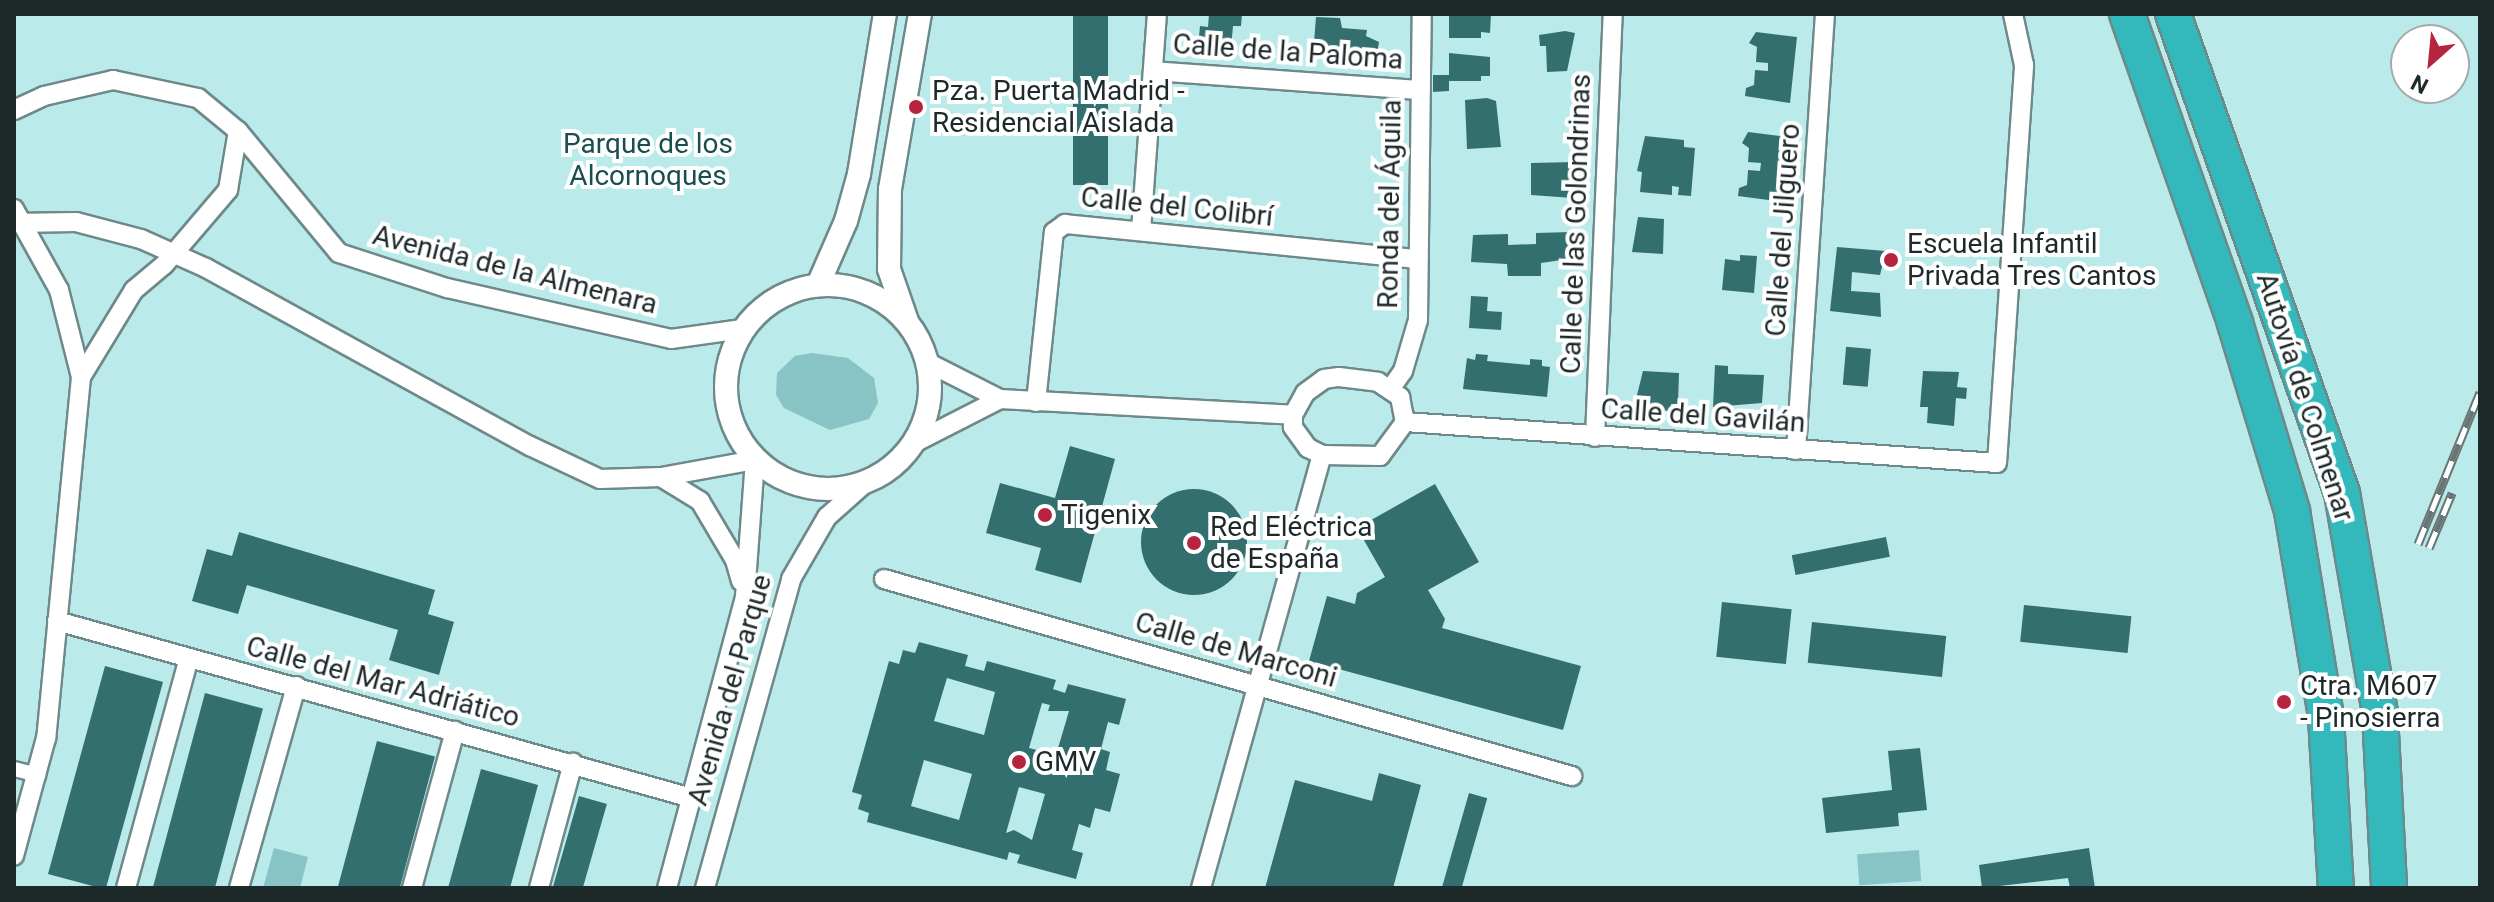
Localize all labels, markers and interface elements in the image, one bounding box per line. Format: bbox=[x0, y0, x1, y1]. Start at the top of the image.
north arrow bbox=[2390, 24, 2470, 104]
street label: Calle de la Paloma bbox=[1172, 27, 1404, 77]
text: N bbox=[2407, 69, 2432, 99]
street label: Calle de las Golondrinas bbox=[1554, 73, 1598, 375]
place label: Pza. Puerta Madrid - Residencial Aislada bbox=[932, 74, 1185, 140]
marker: Pza. Puerta Madrid - Residencial Aislada bbox=[907, 98, 925, 116]
street label: Ronda del Águila bbox=[1371, 99, 1409, 309]
street label: Calle del Jilguero bbox=[1759, 122, 1807, 338]
park label: Parque de los Alcornoques bbox=[563, 127, 733, 193]
street label: Calle del Colibrí bbox=[1079, 180, 1275, 234]
street label: Avenida de la Almenara bbox=[369, 218, 661, 322]
place label: Escuela Infantil Privada Tres Cantos bbox=[1907, 227, 2157, 293]
marker: Escuela Infantil Privada Tres Cantos bbox=[1882, 251, 1900, 269]
street label: Autovía de Colmenar bbox=[2249, 269, 2361, 525]
street label: Calle del Gavilán bbox=[1599, 392, 1807, 440]
place label: Tigenix bbox=[1061, 498, 1151, 532]
marker: Tigenix bbox=[1036, 506, 1054, 524]
place label: Red Eléctrica de España bbox=[1210, 510, 1372, 576]
marker: Red Eléctrica de España bbox=[1185, 534, 1203, 552]
street label: Avenida del Parque bbox=[681, 571, 779, 809]
street label: Calle de Marconi bbox=[1131, 605, 1341, 695]
street label: Calle del Mar Adriático bbox=[243, 629, 523, 735]
place label: Ctra. M607 - Pinosierra bbox=[2300, 669, 2440, 735]
marker: Ctra. M607 - Pinosierra bbox=[2275, 693, 2293, 711]
place label: GMV bbox=[1035, 745, 1096, 779]
marker: GMV bbox=[1010, 753, 1028, 771]

